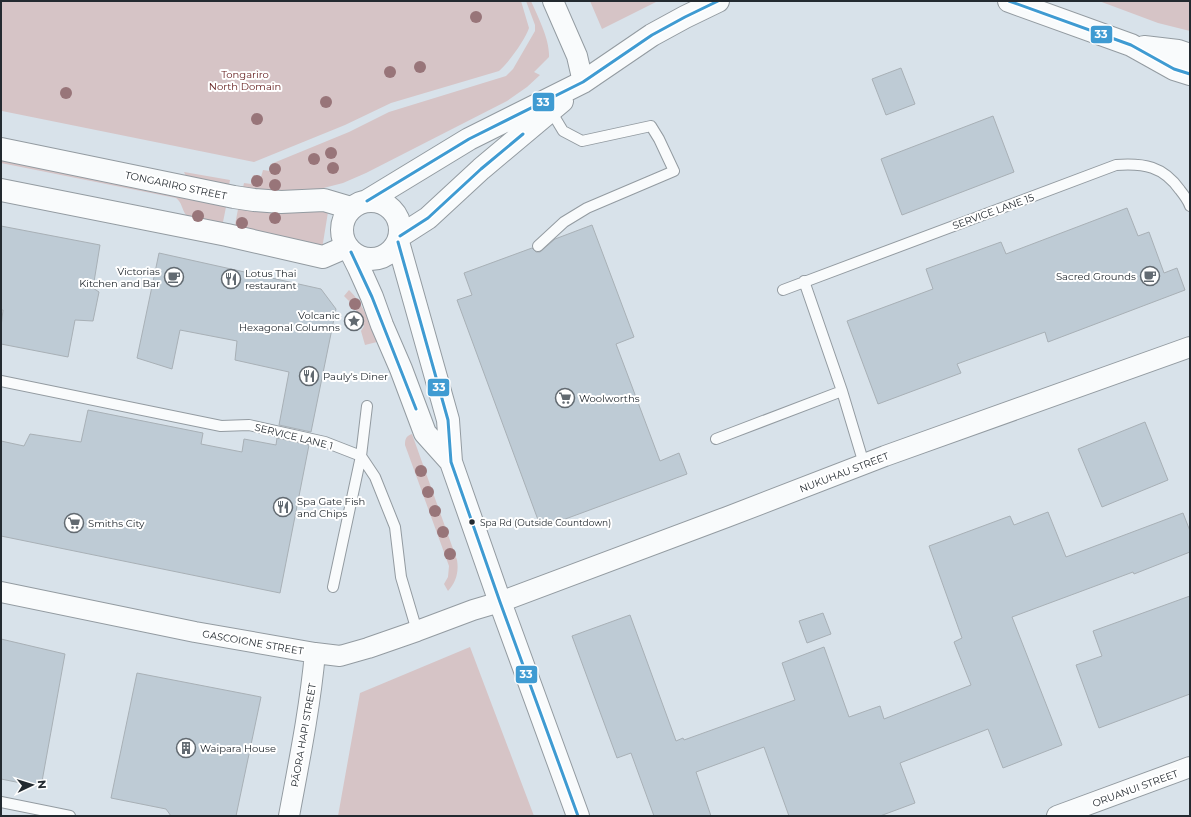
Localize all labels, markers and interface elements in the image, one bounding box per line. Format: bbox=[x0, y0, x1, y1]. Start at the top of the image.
line badge: 33 bbox=[1090, 25, 1113, 44]
text: 33 bbox=[1094, 27, 1108, 41]
park label: Tongariro North Domain bbox=[209, 68, 281, 93]
line badge: 33 bbox=[532, 92, 555, 112]
text: 33 bbox=[536, 95, 550, 109]
street label: TONGARIRO STREET bbox=[124, 168, 228, 203]
street label: SERVICE LANE 15 bbox=[950, 191, 1036, 232]
place label: Victorias Kitchen and Bar bbox=[79, 265, 160, 290]
cafe icon: Sacred Grounds bbox=[1139, 265, 1161, 287]
cafe icon: Victorias Kitchen and Bar bbox=[163, 266, 185, 288]
place label: Lotus Thai restaurant bbox=[245, 267, 297, 292]
restaurant icon: Lotus Thai restaurant bbox=[220, 268, 242, 290]
place label: Sacred Grounds bbox=[1056, 270, 1136, 283]
place label: Volcanic Hexagonal Columns bbox=[239, 309, 340, 334]
place icon: Volcanic Hexagonal Columns bbox=[343, 310, 365, 332]
restaurant icon: Pauly's Diner bbox=[298, 365, 320, 387]
place label: Pauly's Diner bbox=[323, 370, 388, 383]
line badge: 33 bbox=[427, 378, 450, 397]
text: 33 bbox=[432, 380, 446, 394]
supermarket icon: Woolworths bbox=[554, 387, 576, 409]
place label: Woolworths bbox=[579, 392, 640, 405]
street label: SERVICE LANE 1 bbox=[253, 420, 334, 453]
street label: NUKUHAU STREET bbox=[798, 449, 891, 496]
place label: Spa Gate Fish and Chips bbox=[297, 495, 365, 520]
restaurant icon: Spa Gate Fish and Chips bbox=[272, 496, 294, 518]
supermarket icon: Smiths City bbox=[63, 512, 85, 534]
place label: Smiths City bbox=[88, 517, 145, 530]
marker: Spa Rd (Outside Countdown) bbox=[467, 517, 477, 527]
place label: Spa Rd (Outside Countdown) bbox=[480, 517, 611, 528]
street label: GASCOIGNE STREET bbox=[201, 627, 305, 658]
line badge: 33 bbox=[515, 665, 538, 684]
text: 33 bbox=[519, 667, 533, 681]
street label: PĀORA HAPI STREET bbox=[288, 682, 319, 788]
building icon: Waipara House bbox=[175, 737, 197, 759]
place label: Waipara House bbox=[200, 742, 276, 755]
north arrow bbox=[12, 765, 52, 805]
street label: ORUANUI STREET bbox=[1090, 767, 1180, 810]
text: N bbox=[35, 779, 49, 789]

